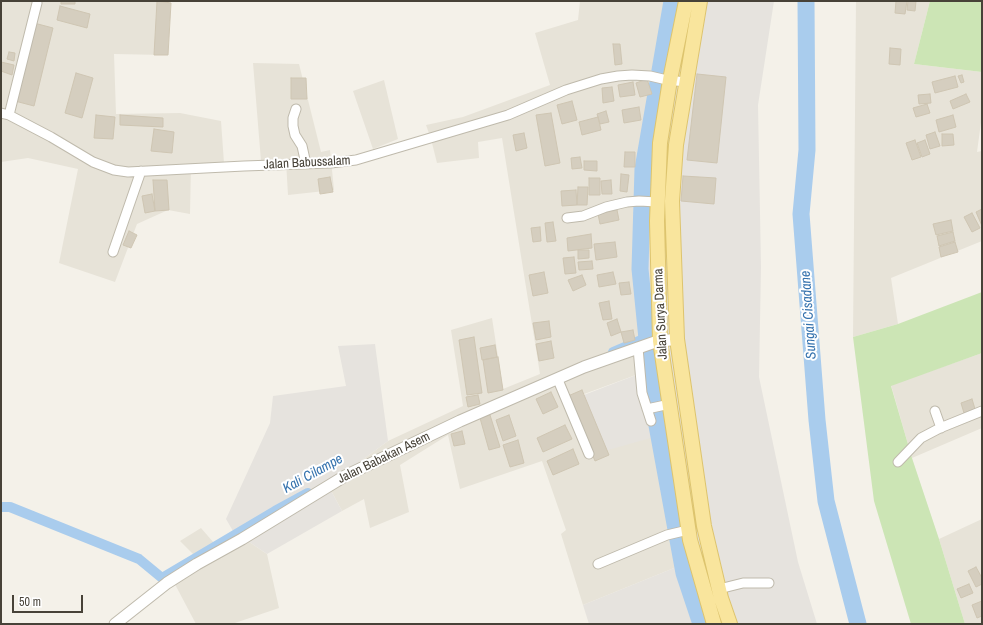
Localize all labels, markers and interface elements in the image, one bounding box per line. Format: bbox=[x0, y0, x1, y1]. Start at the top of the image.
street label: Jalan Babussalam bbox=[263, 153, 351, 173]
street label: Jalan Surya Darma bbox=[651, 268, 671, 360]
water label: Sungai Cisadane bbox=[798, 270, 820, 360]
street label: Jalan Babakan Asem bbox=[335, 429, 433, 487]
water label: Kali Cilampe bbox=[280, 451, 346, 497]
scale bar bbox=[14, 587, 85, 613]
text: 50 m bbox=[19, 594, 41, 610]

